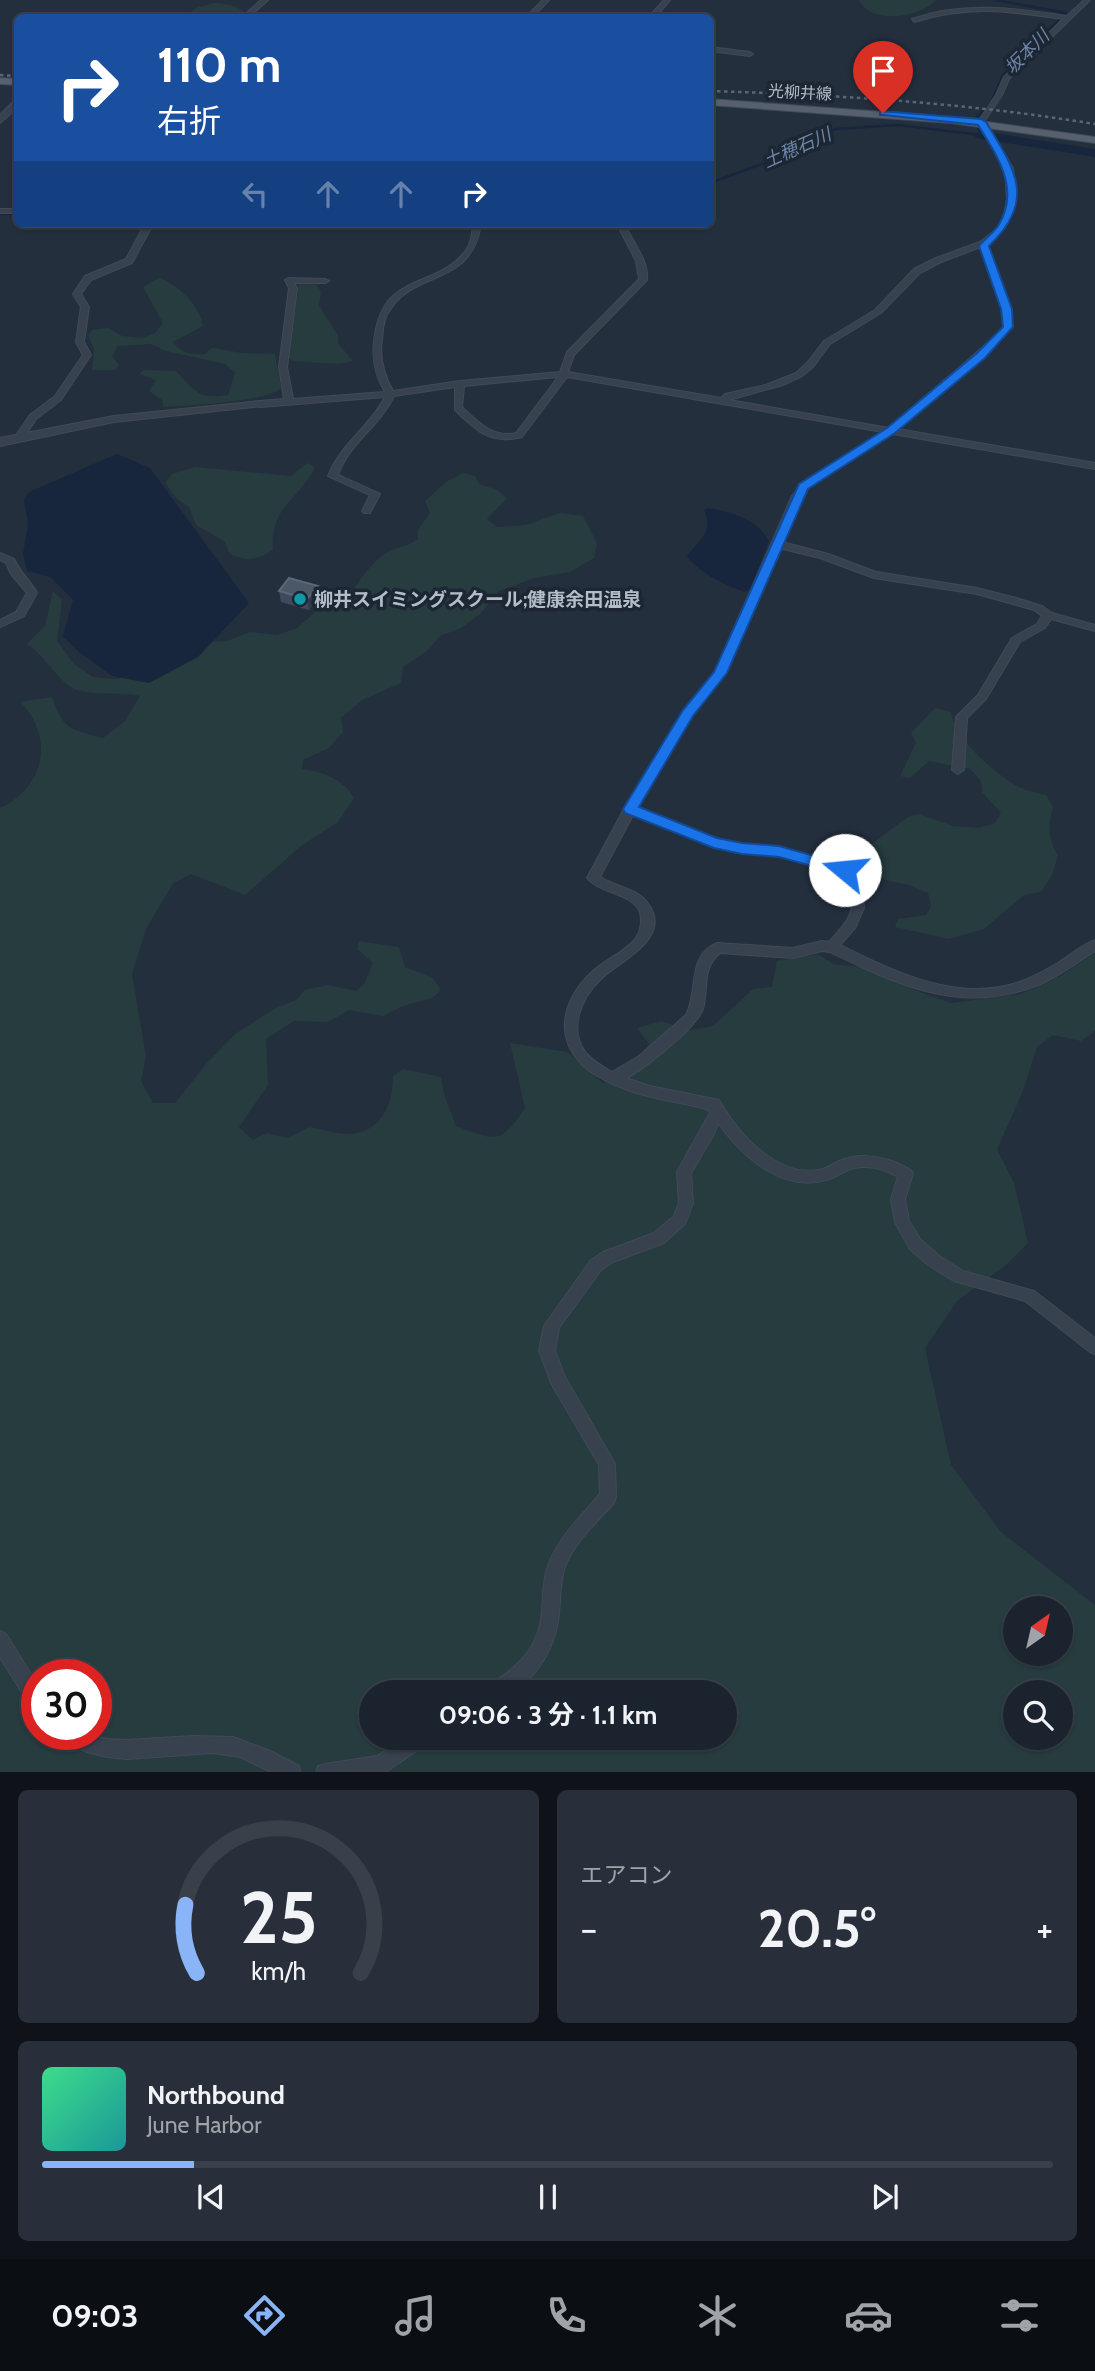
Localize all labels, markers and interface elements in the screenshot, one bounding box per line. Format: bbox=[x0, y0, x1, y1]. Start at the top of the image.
water label: 坂本川 bbox=[1000, 24, 1055, 79]
text: 110 m bbox=[157, 35, 281, 94]
pin bbox=[853, 41, 913, 113]
icon: right bbox=[42, 42, 133, 133]
icon: arrive bbox=[864, 52, 902, 90]
street label: 光柳井線 bbox=[768, 81, 832, 104]
text: 右折 bbox=[157, 101, 221, 140]
water label: 土穂石川 bbox=[760, 122, 836, 173]
icon: left bbox=[236, 175, 274, 213]
icon: ahead bbox=[309, 175, 347, 213]
icon: ahead bbox=[382, 175, 420, 213]
icon: right bbox=[455, 175, 493, 213]
place label: 柳井スイミングスクール;健康余田温泉 bbox=[314, 588, 641, 611]
marker: 柳井スイミングスクール;健康余田温泉 bbox=[292, 591, 308, 607]
position arrow bbox=[808, 833, 882, 907]
north arrow bbox=[1003, 1596, 1073, 1666]
map controls bbox=[1003, 1596, 1073, 1750]
speed limit sign: 30 bbox=[21, 1659, 112, 1750]
button: search bbox=[1003, 1680, 1073, 1750]
text: 09:06 · 3 分 · 1.1 km bbox=[439, 1699, 657, 1731]
text: エアコン bbox=[581, 1861, 673, 1889]
text: 25 bbox=[239, 1873, 317, 1961]
text: 20.5° bbox=[758, 1897, 876, 1960]
text: − bbox=[581, 1905, 597, 1952]
text: + bbox=[1036, 1905, 1053, 1952]
text: km/h bbox=[251, 1955, 306, 1985]
text: Northbound bbox=[147, 2079, 285, 2111]
text: June Harbor bbox=[147, 2111, 261, 2139]
icon: previous bbox=[192, 2178, 230, 2216]
icon: pause bbox=[529, 2178, 567, 2216]
icon: next bbox=[866, 2178, 904, 2216]
icon: directions bbox=[240, 2291, 289, 2340]
icon: music bbox=[391, 2291, 440, 2340]
icon: phone bbox=[542, 2291, 591, 2340]
icon: climate bbox=[693, 2291, 742, 2340]
icon: car bbox=[844, 2291, 893, 2340]
icon: filters bbox=[995, 2291, 1044, 2340]
text: 09:03 bbox=[51, 2296, 138, 2335]

